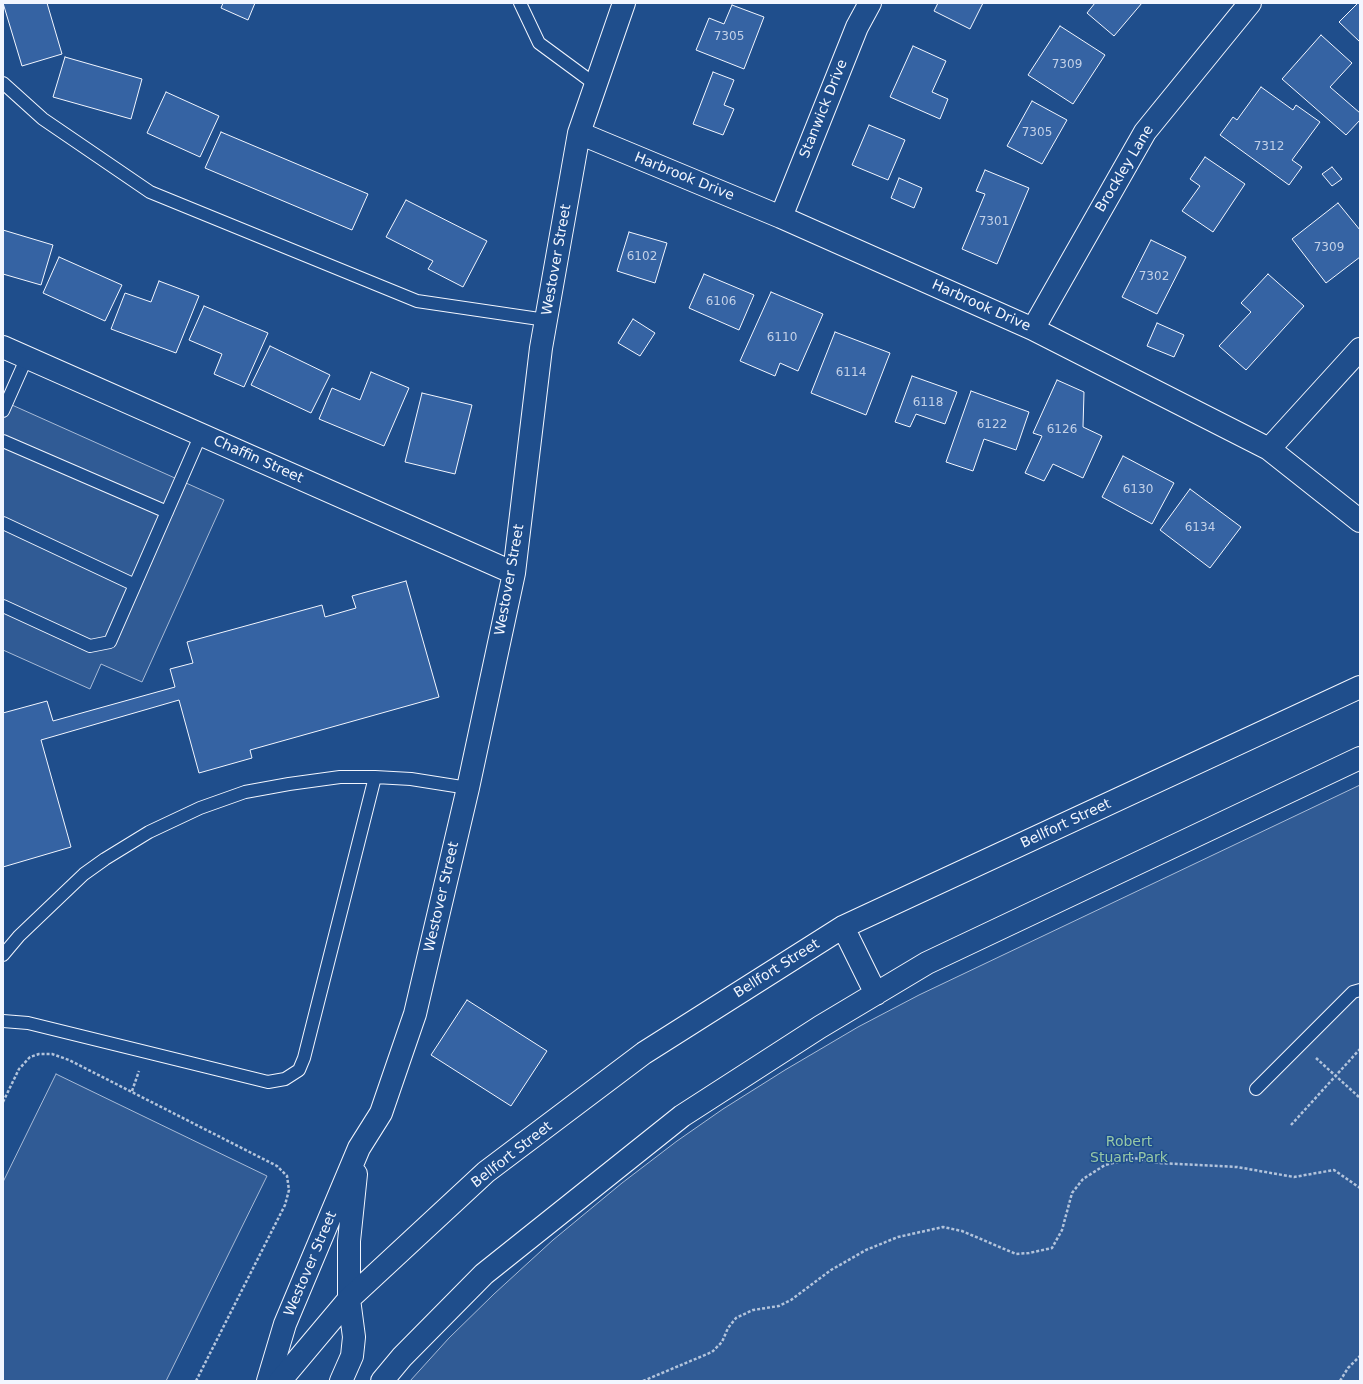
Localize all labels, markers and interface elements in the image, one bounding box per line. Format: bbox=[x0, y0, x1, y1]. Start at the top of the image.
house number: 7305 bbox=[714, 30, 744, 44]
street label: Stanwick Drive bbox=[797, 57, 851, 161]
house number: 7309 bbox=[1052, 58, 1082, 72]
street label: Brockley Lane bbox=[1092, 122, 1158, 216]
house number: 7305 bbox=[1022, 126, 1052, 140]
house number: 7312 bbox=[1254, 140, 1284, 154]
street label: Harbrook Drive bbox=[632, 149, 736, 205]
street label: Westover Street bbox=[539, 203, 575, 317]
house number: 7301 bbox=[979, 215, 1009, 229]
house number: 7309 bbox=[1314, 241, 1344, 255]
house number: 6102 bbox=[627, 250, 657, 264]
house number: 7302 bbox=[1139, 270, 1169, 284]
street label: Harbrook Drive bbox=[929, 277, 1033, 335]
house number: 6106 bbox=[706, 295, 736, 309]
house number: 6110 bbox=[767, 331, 797, 345]
house number: 6114 bbox=[836, 366, 866, 380]
house number: 6118 bbox=[913, 396, 943, 410]
house number: 6122 bbox=[977, 418, 1007, 432]
house number: 6126 bbox=[1047, 423, 1077, 437]
street label: Chaffin Street bbox=[210, 433, 306, 487]
house number: 6130 bbox=[1123, 483, 1153, 497]
house number: 6134 bbox=[1185, 521, 1215, 535]
street label: Westover Street bbox=[492, 523, 528, 637]
street label: Bellfort Street bbox=[1018, 796, 1114, 852]
street label: Westover Street bbox=[421, 840, 463, 954]
street label: Bellfort Street bbox=[731, 936, 823, 1002]
street label: Bellfort Street bbox=[468, 1118, 556, 1192]
park label: Robert Stuart Park bbox=[1090, 1134, 1168, 1166]
street label: Westover Street bbox=[281, 1209, 341, 1319]

